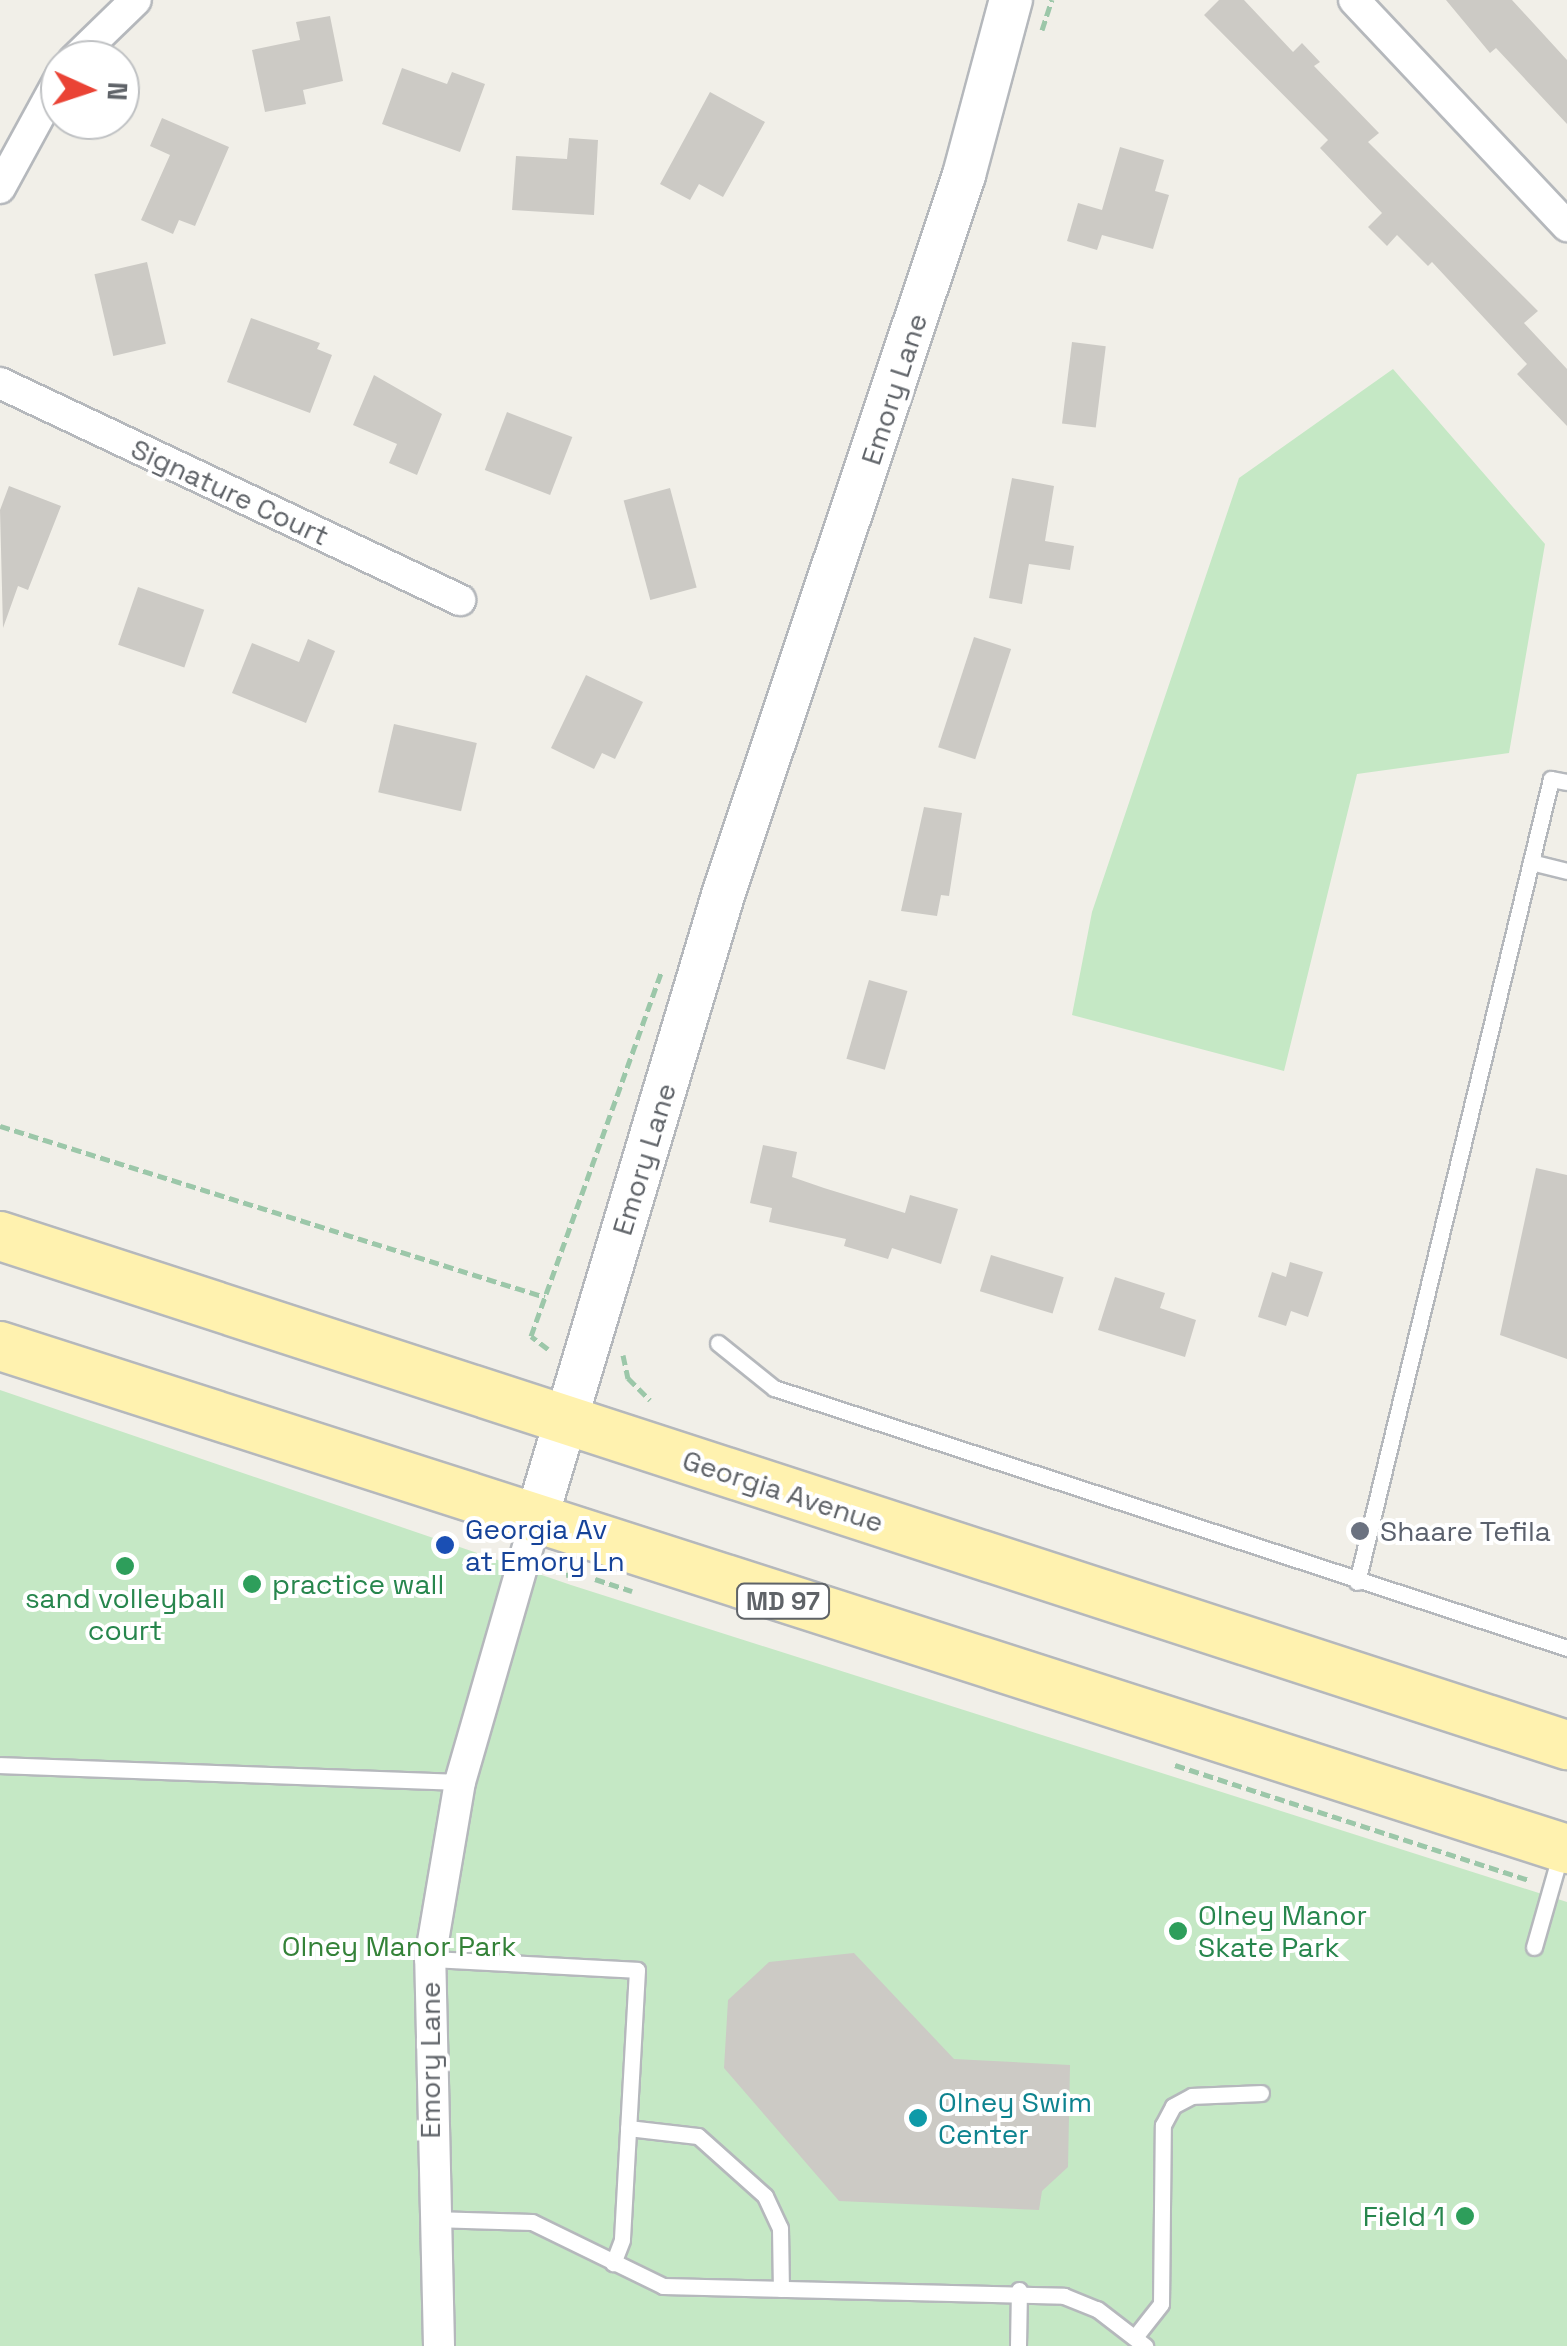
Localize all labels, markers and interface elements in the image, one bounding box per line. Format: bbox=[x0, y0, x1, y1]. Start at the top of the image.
north arrow bbox=[40, 40, 140, 140]
text: N bbox=[99, 81, 136, 102]
street label: Emory Lane bbox=[854, 309, 934, 469]
street label: Signature Court bbox=[126, 432, 334, 552]
street label: Emory Lane bbox=[605, 1079, 683, 1239]
street label: Georgia Avenue bbox=[678, 1443, 888, 1539]
place label: Georgia Av at Emory Ln bbox=[465, 1512, 625, 1578]
place label: Shaare Tefila bbox=[1380, 1514, 1552, 1548]
marker: Shaare Tefila bbox=[1349, 1520, 1371, 1542]
marker: Georgia Av at Emory Ln bbox=[434, 1534, 456, 1556]
marker: sand volleyball court bbox=[114, 1555, 136, 1577]
place label: practice wall bbox=[272, 1567, 444, 1601]
marker: practice wall bbox=[241, 1573, 263, 1595]
place label: sand volleyball court bbox=[25, 1581, 225, 1647]
road number: MD 97 bbox=[736, 1581, 830, 1621]
place label: Olney Manor Skate Park bbox=[1198, 1898, 1367, 1964]
marker: Olney Manor Skate Park bbox=[1167, 1920, 1189, 1942]
park label: Olney Manor Park bbox=[282, 1929, 516, 1963]
street label: Emory Lane bbox=[413, 1981, 447, 2139]
place label: Olney Swim Center bbox=[938, 2085, 1092, 2151]
marker: Olney Swim Center bbox=[907, 2107, 929, 2129]
place label: Field 1 bbox=[1363, 2199, 1445, 2233]
marker: Field 1 bbox=[1454, 2205, 1476, 2227]

